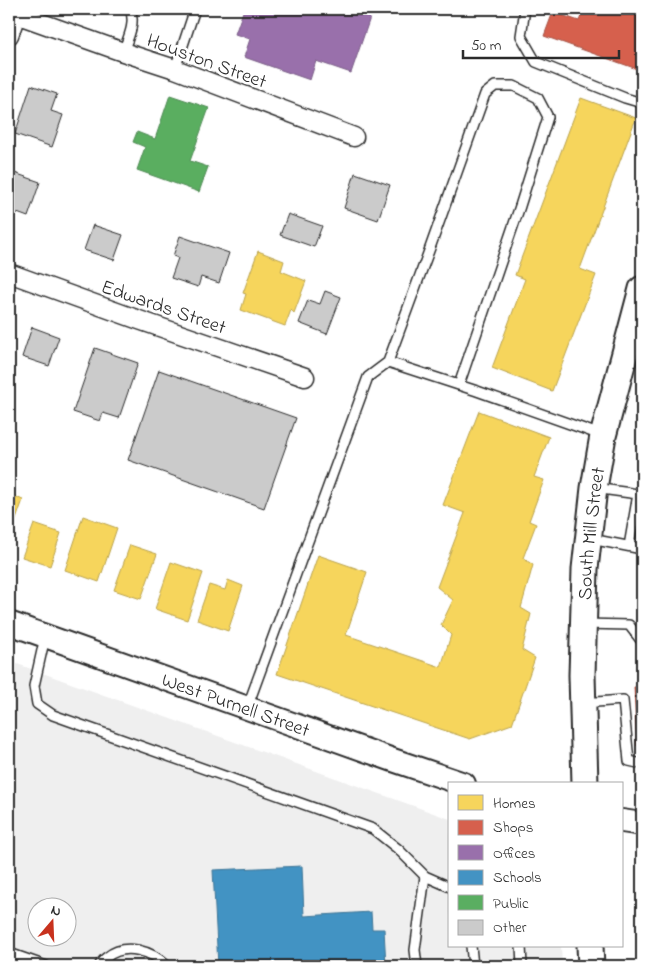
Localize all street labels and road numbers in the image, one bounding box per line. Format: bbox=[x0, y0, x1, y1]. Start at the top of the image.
street label: Houston Street bbox=[142, 27, 271, 98]
street label: Edwards Street bbox=[97, 273, 230, 343]
street label: South Mill Street bbox=[572, 465, 614, 600]
street label: West Purnell Street bbox=[157, 667, 313, 746]

